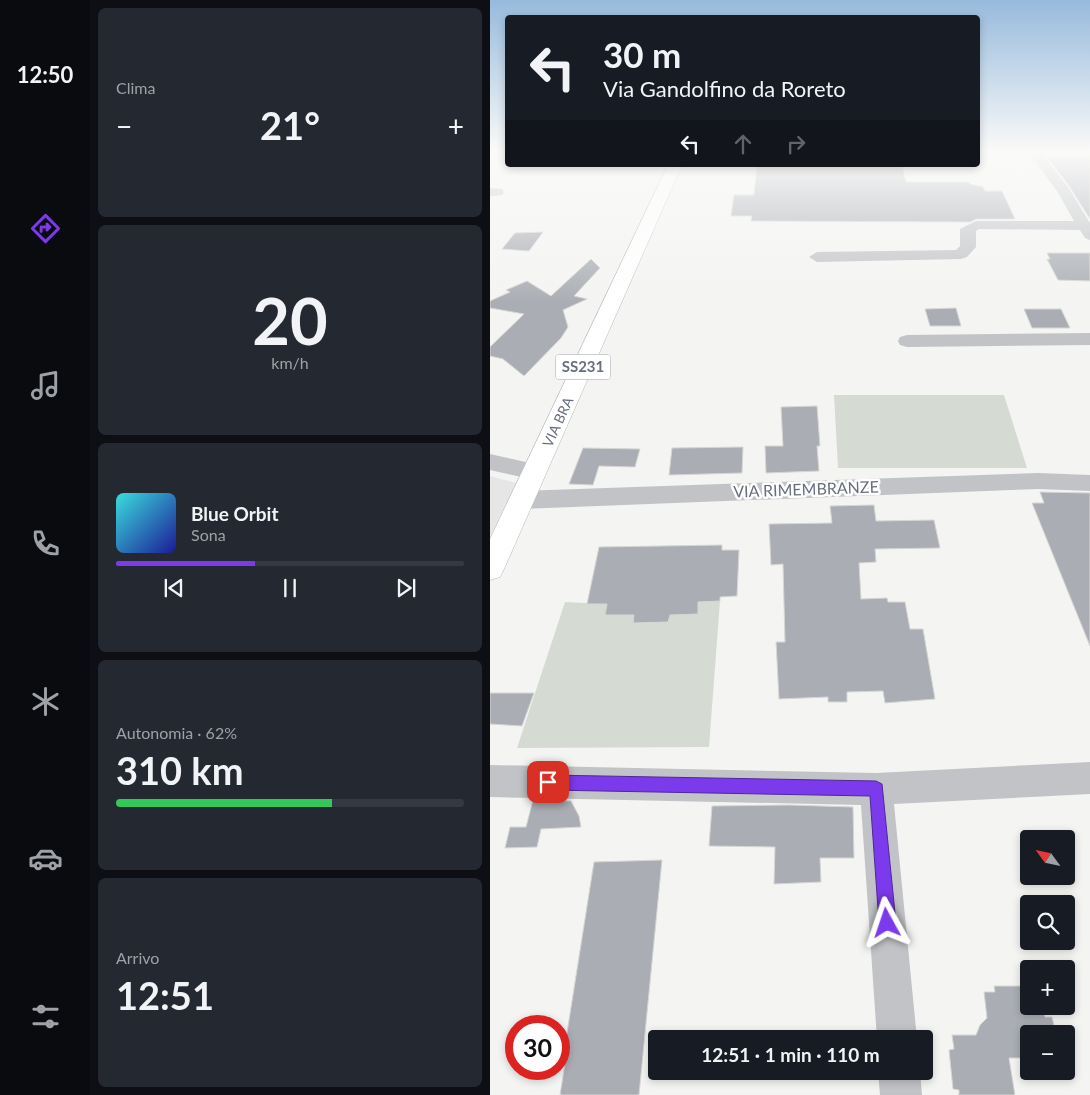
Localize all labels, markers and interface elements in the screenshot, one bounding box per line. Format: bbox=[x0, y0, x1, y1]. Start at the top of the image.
text: 30 m bbox=[603, 33, 681, 75]
icon: left bbox=[520, 35, 585, 100]
text: 12:50 bbox=[17, 61, 73, 88]
text: Via Gandolfino da Roreto bbox=[603, 75, 846, 102]
text: Clima bbox=[116, 78, 155, 97]
text: 21° bbox=[260, 102, 320, 148]
text: − bbox=[116, 109, 132, 143]
text: + bbox=[448, 109, 464, 143]
icon: left bbox=[676, 130, 704, 158]
icon: ahead bbox=[729, 130, 757, 158]
icon: right bbox=[782, 130, 810, 158]
icon: directions bbox=[28, 211, 63, 246]
text: 20 bbox=[252, 281, 328, 359]
text: km/h bbox=[271, 353, 309, 372]
road number: SS231 bbox=[556, 354, 610, 380]
icon: music bbox=[28, 368, 63, 403]
street label: VIA BRA bbox=[539, 394, 577, 450]
street label: VIA RIMEMBRANZE bbox=[733, 476, 879, 501]
text: Blue Orbit bbox=[191, 502, 279, 525]
text: Sona bbox=[191, 525, 226, 544]
icon: phone bbox=[28, 526, 63, 561]
icon: previous bbox=[160, 574, 188, 602]
icon: pause bbox=[276, 574, 304, 602]
icon: next bbox=[392, 574, 420, 602]
icon: climate bbox=[28, 684, 63, 719]
text: Autonomia · 62% bbox=[116, 723, 237, 742]
text: 310 km bbox=[116, 747, 244, 793]
pin bbox=[527, 761, 569, 803]
icon: arrive bbox=[534, 768, 562, 796]
north arrow bbox=[1020, 830, 1075, 885]
map controls bbox=[1020, 830, 1075, 1080]
icon: car bbox=[28, 841, 63, 876]
button: search bbox=[1020, 895, 1075, 950]
position arrow bbox=[860, 896, 912, 948]
text: Arrivo bbox=[116, 948, 159, 967]
button: + bbox=[1020, 960, 1075, 1015]
text: 12:51 bbox=[116, 972, 214, 1018]
icon: filters bbox=[28, 999, 63, 1034]
speed limit sign: 30 bbox=[505, 1015, 570, 1080]
button: − bbox=[1020, 1025, 1075, 1080]
text: 12:51 · 1 min · 110 m bbox=[701, 1043, 880, 1066]

